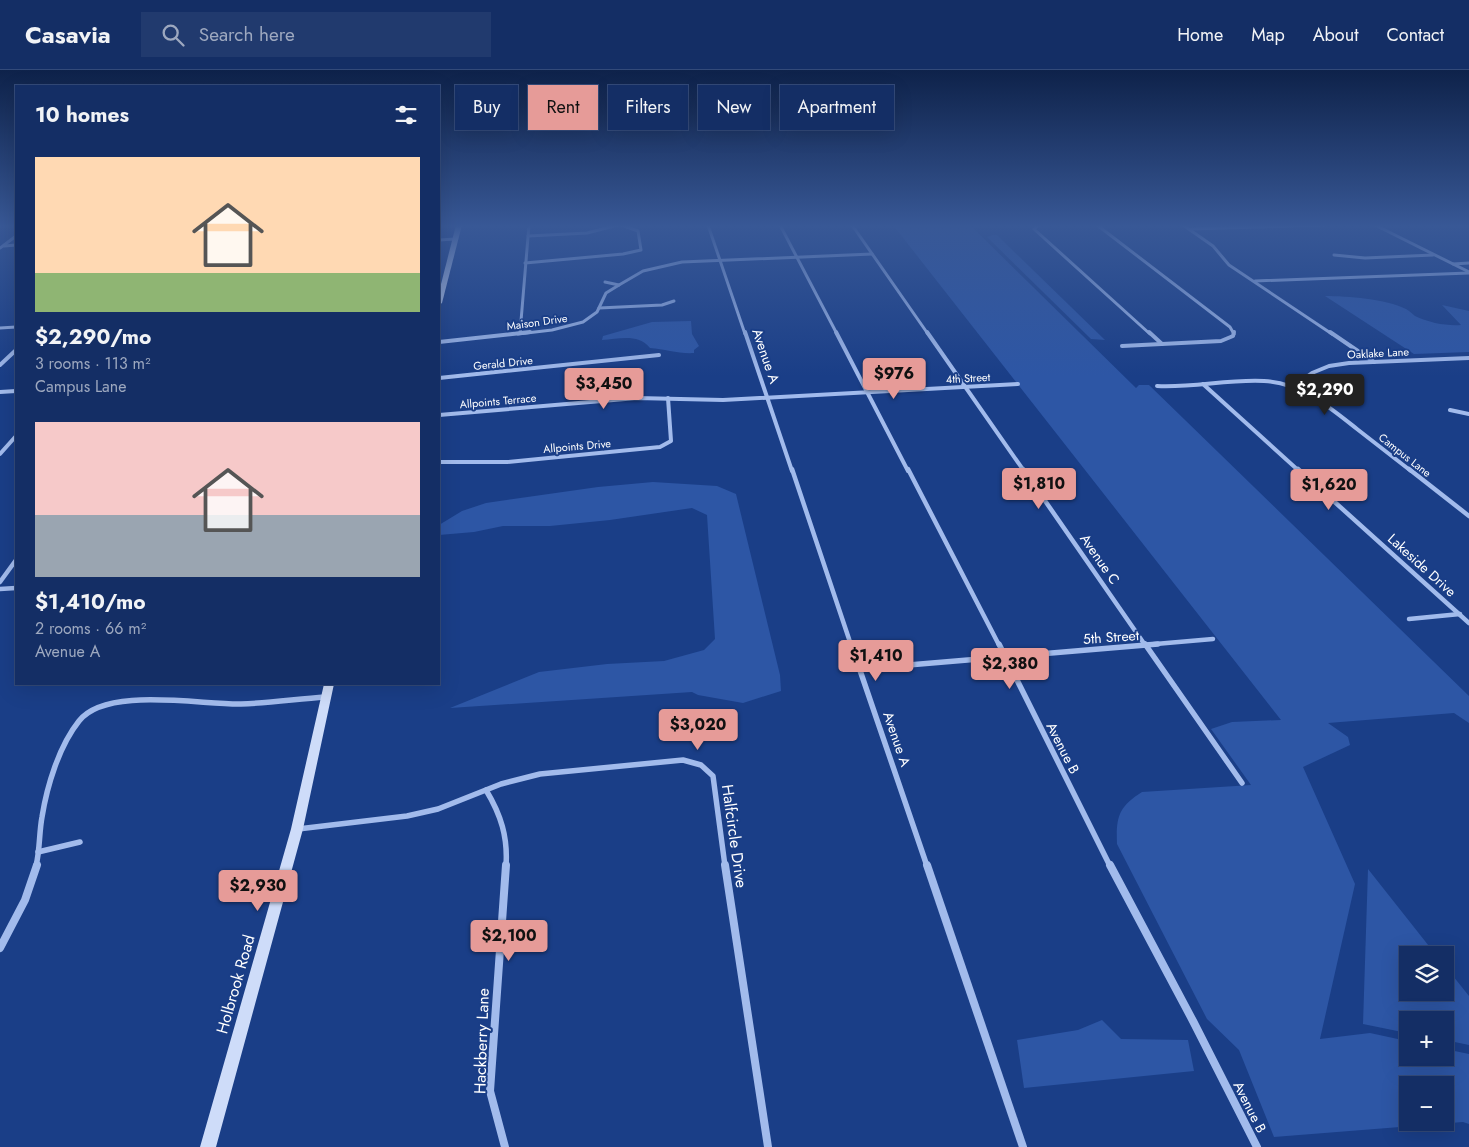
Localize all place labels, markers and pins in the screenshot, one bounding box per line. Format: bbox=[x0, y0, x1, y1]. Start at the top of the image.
pin: $976 bbox=[864, 358, 924, 400]
pin: $3,450 bbox=[563, 368, 645, 410]
pin: $2,290 bbox=[1284, 374, 1366, 416]
pin: $1,810 bbox=[998, 468, 1080, 510]
pin: $1,620 bbox=[1288, 468, 1370, 511]
pin: $1,410 bbox=[835, 640, 917, 682]
pin: $2,380 bbox=[969, 648, 1051, 690]
pin: $3,020 bbox=[657, 708, 739, 751]
pin: $2,930 bbox=[217, 870, 299, 912]
pin: $2,100 bbox=[468, 920, 550, 962]

